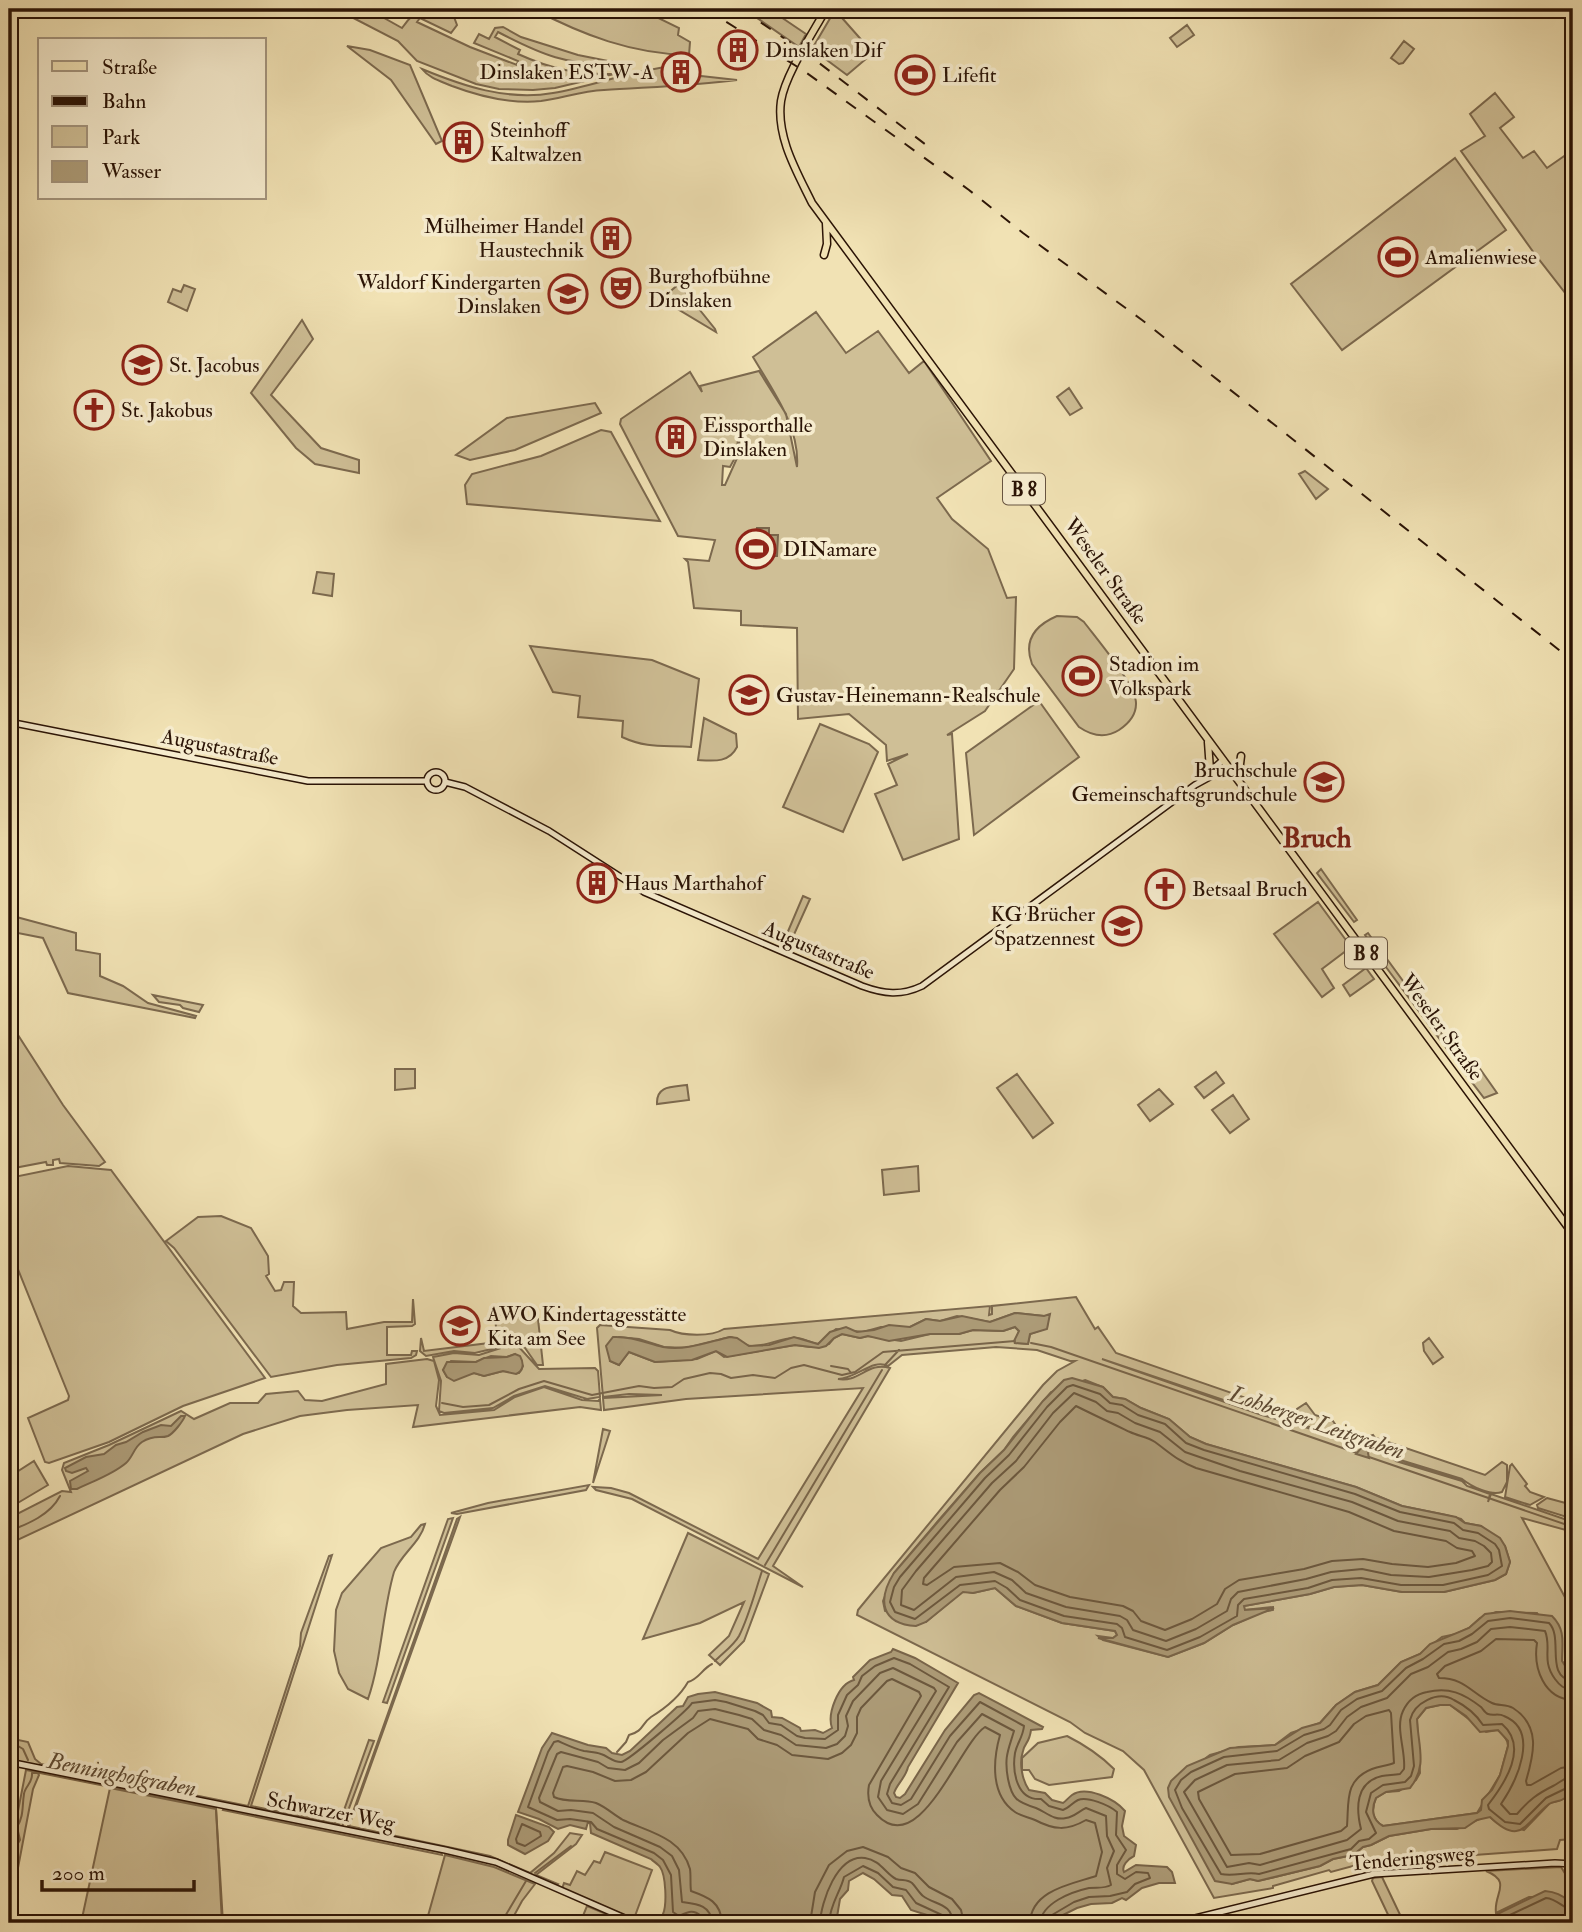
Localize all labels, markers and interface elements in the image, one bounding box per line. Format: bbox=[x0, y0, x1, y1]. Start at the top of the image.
building icon: Dinslaken Dif bbox=[717, 29, 759, 71]
place label: Dinslaken Dif bbox=[765, 37, 886, 64]
legend bbox=[38, 38, 266, 200]
building icon: Dinslaken ESTW-A bbox=[660, 51, 702, 93]
text: Straße bbox=[102, 54, 157, 81]
sports icon: Lifefit bbox=[894, 54, 936, 96]
place label: Dinslaken ESTW-A bbox=[479, 59, 654, 86]
place label: Lifefit bbox=[942, 62, 997, 89]
text: Bahn bbox=[102, 88, 146, 115]
place label: Steinhoff Kaltwalzen bbox=[490, 117, 582, 168]
building icon: Steinhoff Kaltwalzen bbox=[442, 121, 484, 163]
text: Park bbox=[102, 124, 140, 151]
text: Wasser bbox=[101, 158, 161, 185]
place label: Mülheimer Handel Haustechnik bbox=[424, 213, 585, 264]
building icon: Mülheimer Handel Haustechnik bbox=[590, 217, 632, 259]
sports icon: Amalienwiese bbox=[1377, 236, 1419, 278]
place label: Amalienwiese bbox=[1424, 244, 1537, 271]
place label: Burghofbühne Dinslaken bbox=[648, 263, 771, 314]
theatre icon: Burghofbühne Dinslaken bbox=[600, 267, 642, 309]
place label: Waldorf Kindergarten Dinslaken bbox=[356, 269, 541, 320]
school or university icon: Waldorf Kindergarten Dinslaken bbox=[547, 273, 589, 315]
school or university icon: St. Jacobus bbox=[121, 344, 163, 386]
place label: St. Jacobus bbox=[169, 352, 259, 379]
church icon: St. Jakobus bbox=[73, 389, 115, 431]
place label: St. Jakobus bbox=[121, 397, 213, 424]
place label: Eissporthalle Dinslaken bbox=[703, 412, 813, 463]
building icon: Eissporthalle Dinslaken bbox=[655, 416, 697, 458]
road number: B 8 bbox=[1003, 474, 1045, 504]
street label: Weseler Straße bbox=[1057, 512, 1154, 630]
sports icon: DINamare bbox=[735, 528, 777, 570]
place label: DINamare bbox=[783, 536, 877, 563]
place label: Stadion im Volkspark bbox=[1109, 651, 1199, 702]
sports icon: Stadion im Volkspark bbox=[1061, 655, 1103, 697]
school or university icon: Gustav-Heinemann-Realschule bbox=[728, 674, 770, 716]
place label: Gustav-Heinemann-Realschule bbox=[776, 682, 1041, 709]
street label: Augustastraße bbox=[158, 723, 281, 772]
place label: Bruchschule Gemeinschaftsgrundschule bbox=[1071, 757, 1297, 808]
school or university icon: Bruchschule Gemeinschaftsgrundschule bbox=[1303, 761, 1345, 803]
district label: Bruch bbox=[1282, 821, 1352, 856]
building icon: Haus Marthahof bbox=[576, 862, 618, 904]
church icon: Betsaal Bruch bbox=[1144, 868, 1186, 910]
place label: Haus Marthahof bbox=[624, 870, 767, 897]
place label: Betsaal Bruch bbox=[1192, 876, 1307, 903]
place label: KG Brücher Spatzennest bbox=[990, 901, 1095, 952]
school or university icon: KG Brücher Spatzennest bbox=[1101, 905, 1143, 947]
street label: Augustastraße bbox=[758, 914, 879, 986]
road number: B 8 bbox=[1345, 937, 1387, 968]
street label: Weseler Straße bbox=[1393, 968, 1490, 1086]
place label: AWO Kindertagesstätte Kita am See bbox=[486, 1301, 686, 1352]
school or university icon: AWO Kindertagesstätte Kita am See bbox=[439, 1305, 481, 1347]
water label: Lohberger Leitgraben bbox=[1224, 1379, 1408, 1466]
water label: Benninghofgraben bbox=[44, 1746, 199, 1803]
street label: Schwarzer Weg bbox=[265, 1786, 398, 1837]
street label: Tenderingsweg bbox=[1348, 1840, 1476, 1877]
scale bar bbox=[42, 1848, 194, 1892]
text: 200 m bbox=[52, 1860, 105, 1887]

